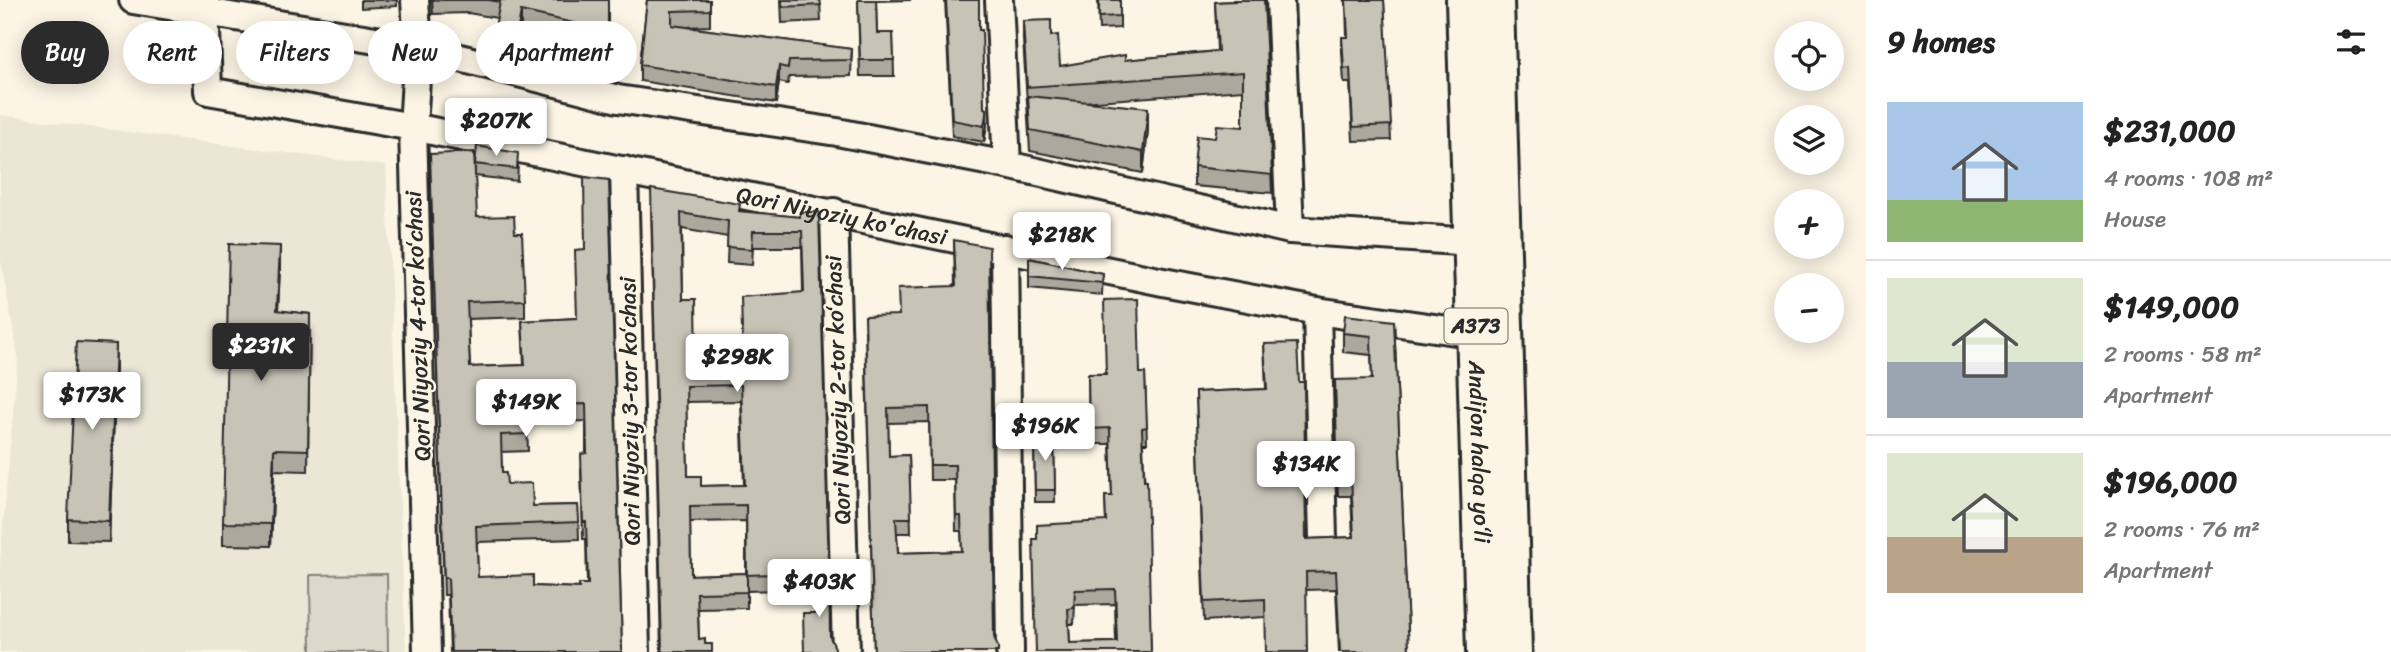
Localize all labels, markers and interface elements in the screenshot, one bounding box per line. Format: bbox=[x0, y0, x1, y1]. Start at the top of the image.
text: 9 homes bbox=[1887, 15, 1995, 69]
chip: Buy bbox=[21, 21, 109, 84]
chip: Rent bbox=[123, 21, 222, 84]
chip: Filters bbox=[236, 21, 354, 84]
chip: New bbox=[368, 21, 462, 84]
chip: Apartment bbox=[476, 21, 637, 84]
map controls bbox=[1774, 21, 1844, 343]
button: locate bbox=[1774, 21, 1844, 91]
icon: filters bbox=[2332, 23, 2370, 61]
pin: $207K bbox=[447, 99, 545, 158]
text: $207K bbox=[461, 100, 531, 141]
text: $231,000 bbox=[2104, 104, 2236, 158]
button: layers bbox=[1774, 105, 1844, 175]
icon: home bbox=[1943, 130, 2027, 214]
text: 4 rooms · 108 m² bbox=[2104, 158, 2273, 199]
street label: Qori Niyoziy ko'chasi bbox=[733, 174, 951, 257]
button: + bbox=[1774, 189, 1844, 259]
street label: Qori Niyoziy 4-tor koʻchasi bbox=[393, 190, 443, 462]
text: House bbox=[2104, 199, 2166, 240]
pin: $218K bbox=[1013, 212, 1111, 272]
text: $218K bbox=[1029, 214, 1095, 255]
street label: Qori Niyoziy 2-tor koʻchasi bbox=[813, 254, 863, 525]
button: − bbox=[1774, 273, 1844, 343]
street label: Qori Niyoziy 3-tor koʻchasi bbox=[607, 276, 653, 546]
text: $149,000 bbox=[2104, 280, 2239, 334]
icon: home bbox=[1943, 306, 2027, 390]
road number: A373 bbox=[1444, 308, 1508, 344]
pin: $231K bbox=[212, 324, 310, 383]
text: $231K bbox=[228, 325, 294, 366]
pin: $298K bbox=[688, 334, 786, 394]
text: 2 rooms · 58 m² bbox=[2104, 334, 2262, 375]
text: $298K bbox=[702, 336, 772, 377]
street label: Andijon halqa yo‘li bbox=[1457, 359, 1503, 544]
pin: $173K bbox=[43, 372, 141, 432]
text: $173K bbox=[59, 374, 125, 415]
text: Apartment bbox=[2104, 375, 2213, 416]
pin: $149K bbox=[477, 380, 575, 439]
text: $149K bbox=[492, 381, 560, 422]
pin: $196K bbox=[996, 404, 1094, 463]
text: $196K bbox=[1012, 405, 1078, 446]
pin: $134K bbox=[1257, 442, 1355, 501]
text: $134K bbox=[1273, 443, 1339, 484]
text: $196,000 bbox=[2104, 455, 2237, 509]
icon: home bbox=[1943, 481, 2027, 565]
text: 2 rooms · 76 m² bbox=[2104, 509, 2260, 550]
text: Apartment bbox=[2104, 550, 2213, 591]
pin: $403K bbox=[770, 560, 868, 619]
text: $403K bbox=[783, 561, 855, 602]

